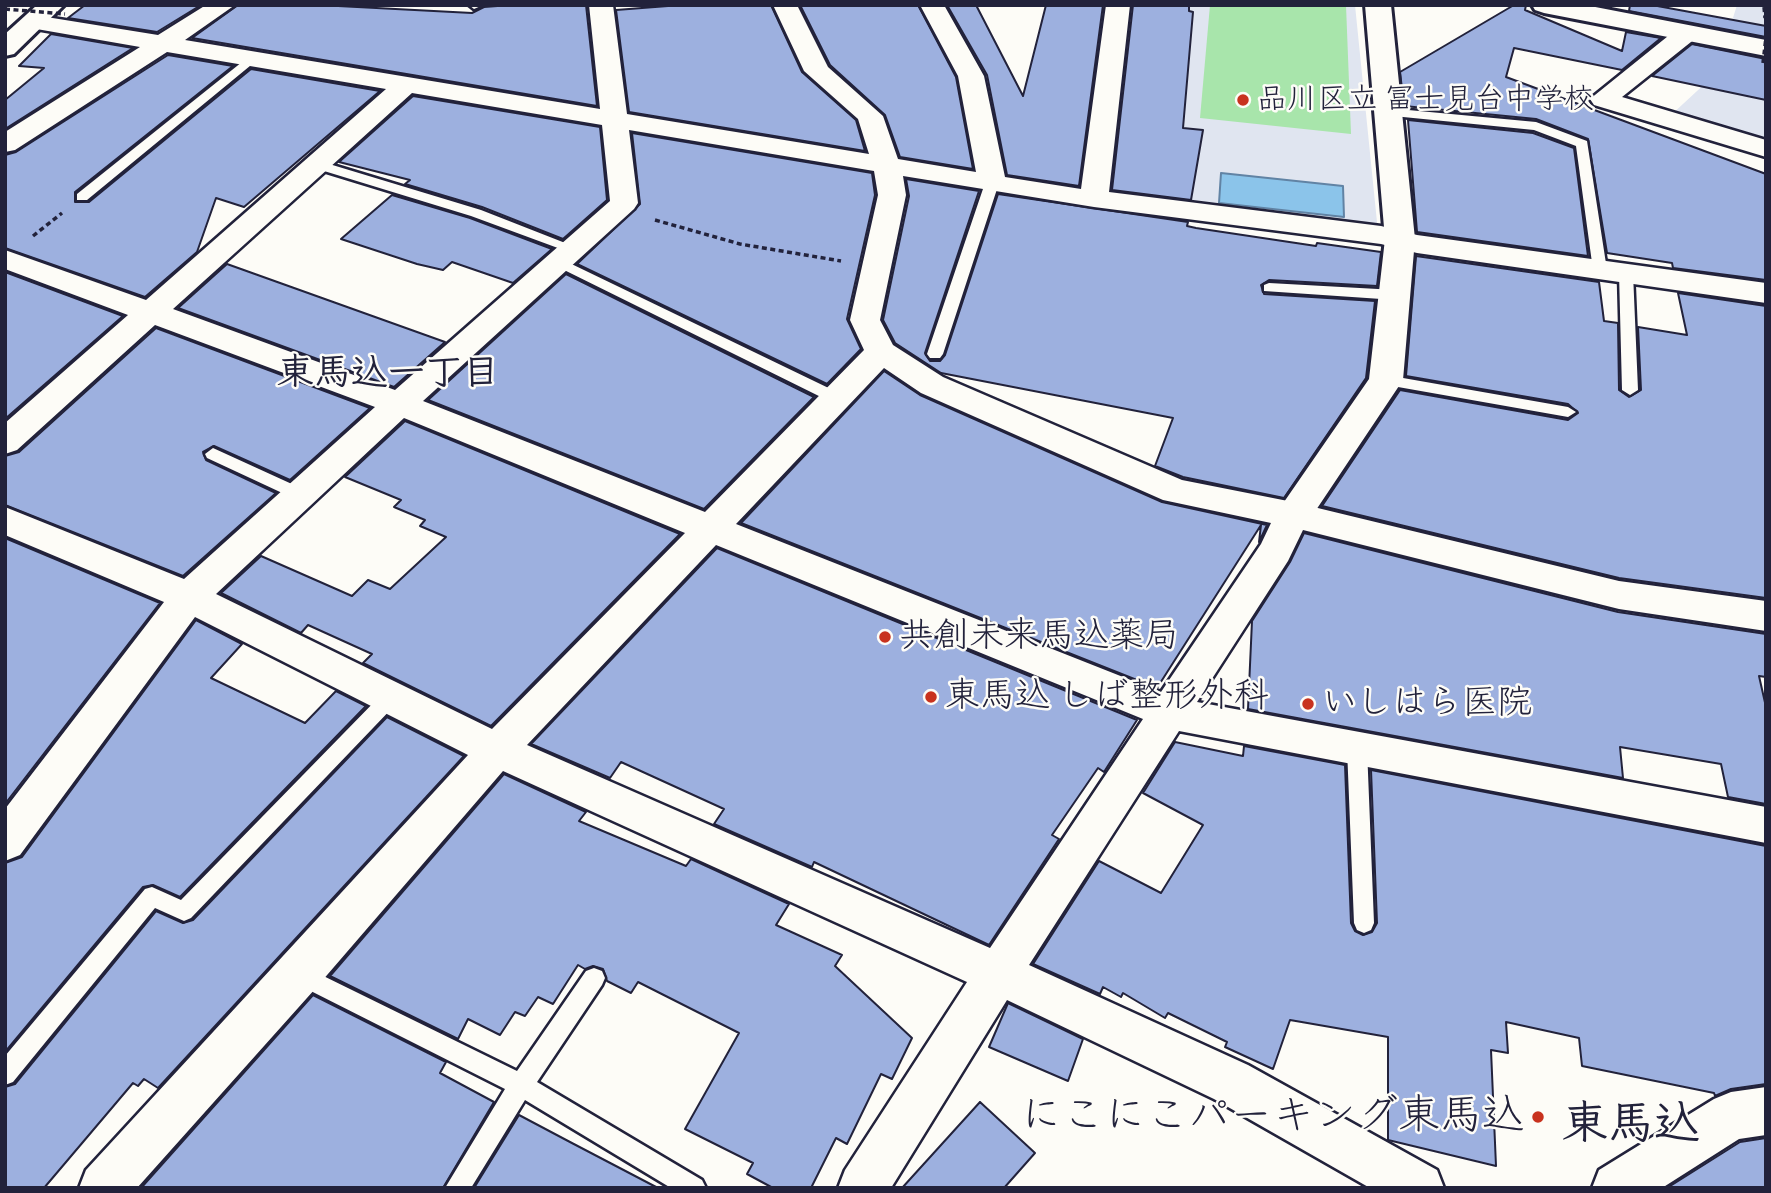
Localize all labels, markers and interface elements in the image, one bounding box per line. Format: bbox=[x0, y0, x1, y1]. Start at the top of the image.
place label: 品川区立 冨士見台中学校 bbox=[1257, 82, 1594, 118]
marker: 品川区立 冨士見台中学校 bbox=[1235, 92, 1251, 108]
district label: 東馬込一丁目 bbox=[277, 352, 499, 396]
place label: 共創未来馬込薬局 bbox=[899, 616, 1179, 658]
marker: 共創未来馬込薬局 bbox=[877, 629, 893, 645]
place label: 東馬込 しば整形外科 bbox=[945, 676, 1268, 718]
place label: いしはら医院 bbox=[1322, 683, 1532, 725]
marker: 東馬込 しば整形外科 bbox=[923, 689, 939, 705]
marker: いしはら医院 bbox=[1300, 696, 1316, 712]
place label: にこにこパーキング東馬込 bbox=[1020, 1092, 1524, 1142]
district label: 東馬込 bbox=[1562, 1098, 1700, 1154]
marker: にこにこパーキング東馬込 bbox=[1530, 1109, 1546, 1125]

